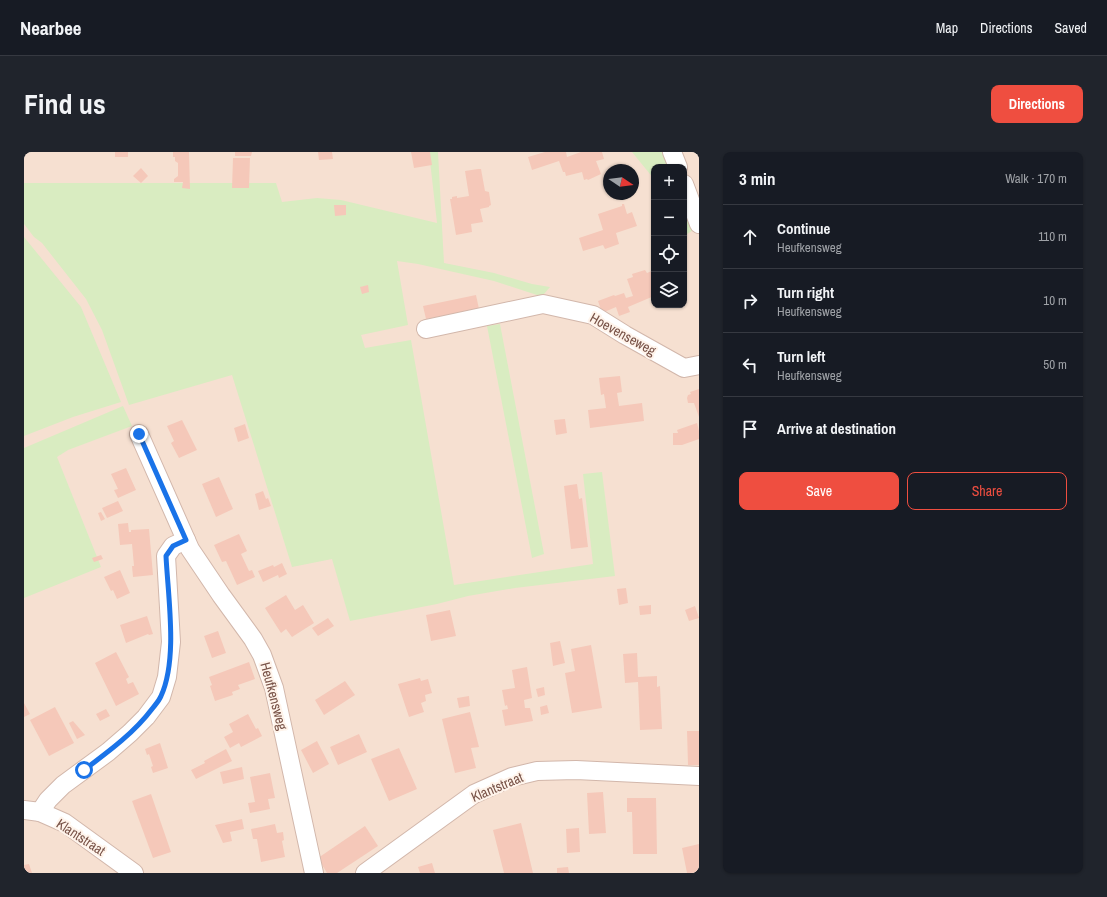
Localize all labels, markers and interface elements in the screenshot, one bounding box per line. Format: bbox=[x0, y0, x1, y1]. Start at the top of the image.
text: Nearbee bbox=[20, 15, 81, 41]
text: Map bbox=[936, 19, 958, 37]
text: Directions bbox=[980, 19, 1032, 37]
text: Saved bbox=[1054, 19, 1087, 37]
text: Find us bbox=[24, 85, 106, 123]
button: Directions bbox=[991, 85, 1083, 123]
north arrow bbox=[603, 164, 639, 200]
map controls bbox=[651, 164, 687, 308]
button: + bbox=[651, 164, 687, 200]
text: 3 min bbox=[739, 167, 775, 190]
text: Walk · 170 m bbox=[1005, 170, 1067, 187]
button: − bbox=[651, 200, 687, 236]
text: Continue bbox=[777, 218, 830, 239]
icon: ahead bbox=[739, 226, 761, 248]
text: 110 m bbox=[1038, 228, 1067, 245]
button: locate bbox=[651, 236, 687, 272]
text: Heufkensweg bbox=[777, 239, 842, 256]
button: layers bbox=[651, 272, 687, 308]
text: Turn right bbox=[777, 282, 834, 303]
icon: right bbox=[739, 290, 761, 312]
text: 10 m bbox=[1043, 292, 1067, 309]
text: Heufkensweg bbox=[777, 303, 842, 320]
street label: Hoevenseweg bbox=[587, 308, 660, 360]
text: Turn left bbox=[777, 346, 825, 367]
icon: left bbox=[739, 354, 761, 376]
text: 50 m bbox=[1043, 356, 1067, 373]
text: Heufkensweg bbox=[777, 367, 842, 384]
icon: arrive bbox=[739, 418, 761, 440]
text: Arrive at destination bbox=[777, 418, 896, 439]
route end bbox=[130, 425, 148, 443]
button: Save bbox=[739, 472, 899, 510]
button: Share bbox=[907, 472, 1067, 510]
street label: Heufkensweg bbox=[256, 660, 292, 733]
route start bbox=[75, 761, 93, 779]
street label: Klantstraat bbox=[468, 768, 526, 806]
street label: Klantstraat bbox=[53, 815, 109, 859]

